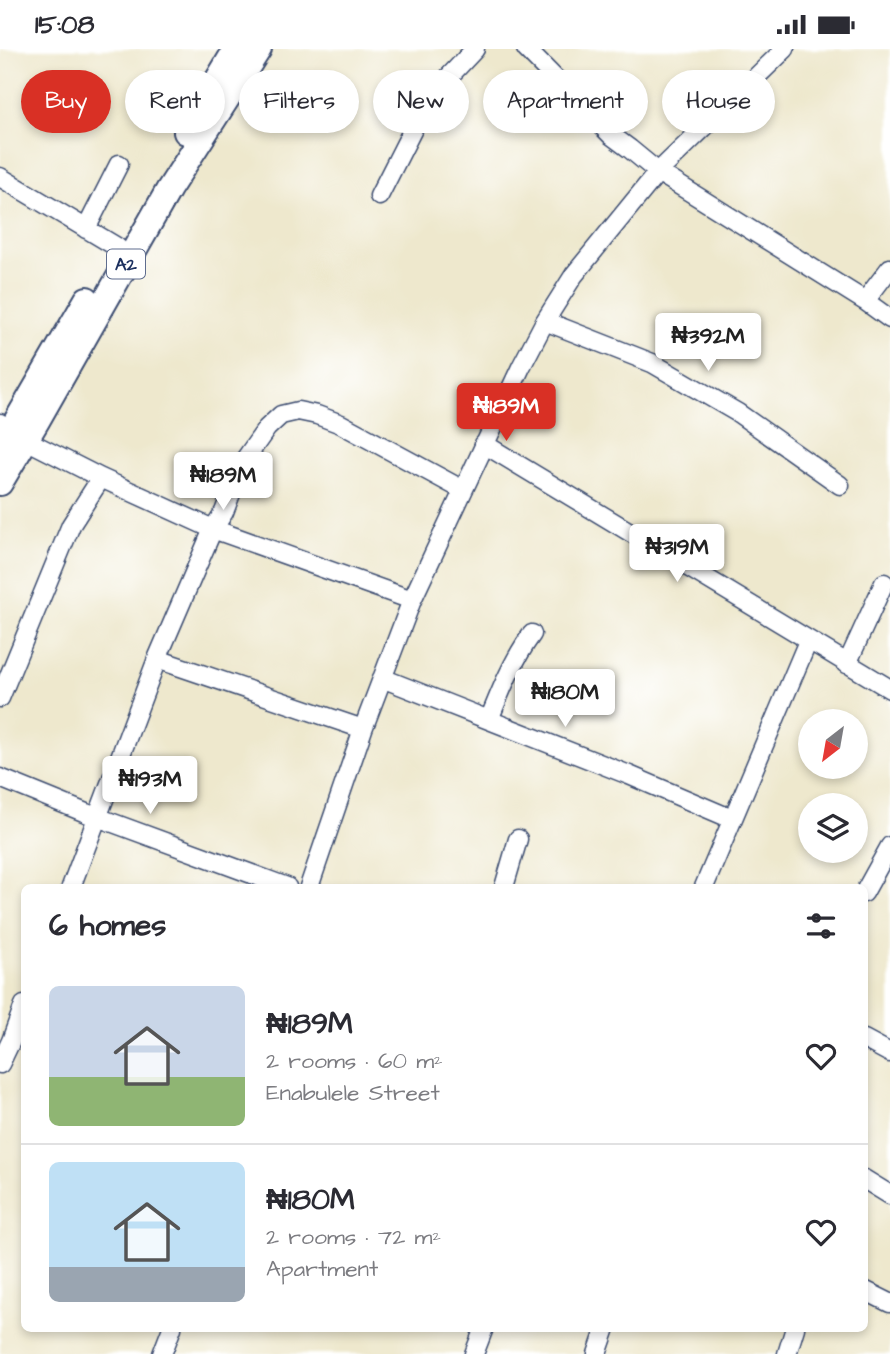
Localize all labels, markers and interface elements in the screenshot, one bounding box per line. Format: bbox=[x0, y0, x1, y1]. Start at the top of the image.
text: 15:08 bbox=[35, 7, 94, 43]
chip: Buy bbox=[21, 70, 111, 133]
chip: Rent bbox=[125, 70, 225, 133]
chip: Filters bbox=[239, 70, 359, 133]
chip: New bbox=[373, 70, 469, 133]
chip: Apartment bbox=[483, 70, 648, 133]
chip: House bbox=[662, 70, 775, 133]
road number: A2 bbox=[107, 249, 145, 279]
pin: ₦392M bbox=[659, 313, 757, 373]
text: ₦392M bbox=[671, 320, 745, 352]
pin: ₦189M bbox=[457, 383, 555, 443]
text: ₦189M bbox=[473, 390, 539, 422]
pin: ₦189M bbox=[174, 453, 272, 512]
text: ₦189M bbox=[190, 459, 256, 491]
pin: ₦319M bbox=[628, 525, 726, 584]
text: ₦319M bbox=[645, 531, 709, 563]
pin: ₦180M bbox=[516, 669, 614, 729]
text: ₦180M bbox=[531, 676, 599, 708]
north arrow bbox=[798, 709, 868, 779]
map controls bbox=[798, 709, 868, 863]
pin: ₦193M bbox=[101, 757, 199, 816]
text: ₦193M bbox=[118, 763, 182, 795]
button: layers bbox=[798, 793, 868, 863]
text: 6 homes bbox=[49, 905, 166, 947]
icon: filters bbox=[802, 907, 840, 945]
text: ₦189M bbox=[266, 1003, 353, 1045]
icon: home bbox=[105, 1014, 189, 1098]
icon: heart bbox=[802, 1037, 840, 1075]
text: 2 rooms · 60 m² bbox=[266, 1045, 443, 1077]
text: Enabulele Street bbox=[266, 1077, 440, 1109]
text: ₦180M bbox=[266, 1179, 355, 1221]
icon: home bbox=[105, 1190, 189, 1274]
icon: heart bbox=[802, 1213, 840, 1251]
text: 2 rooms · 72 m² bbox=[266, 1221, 441, 1253]
text: Apartment bbox=[266, 1253, 378, 1285]

